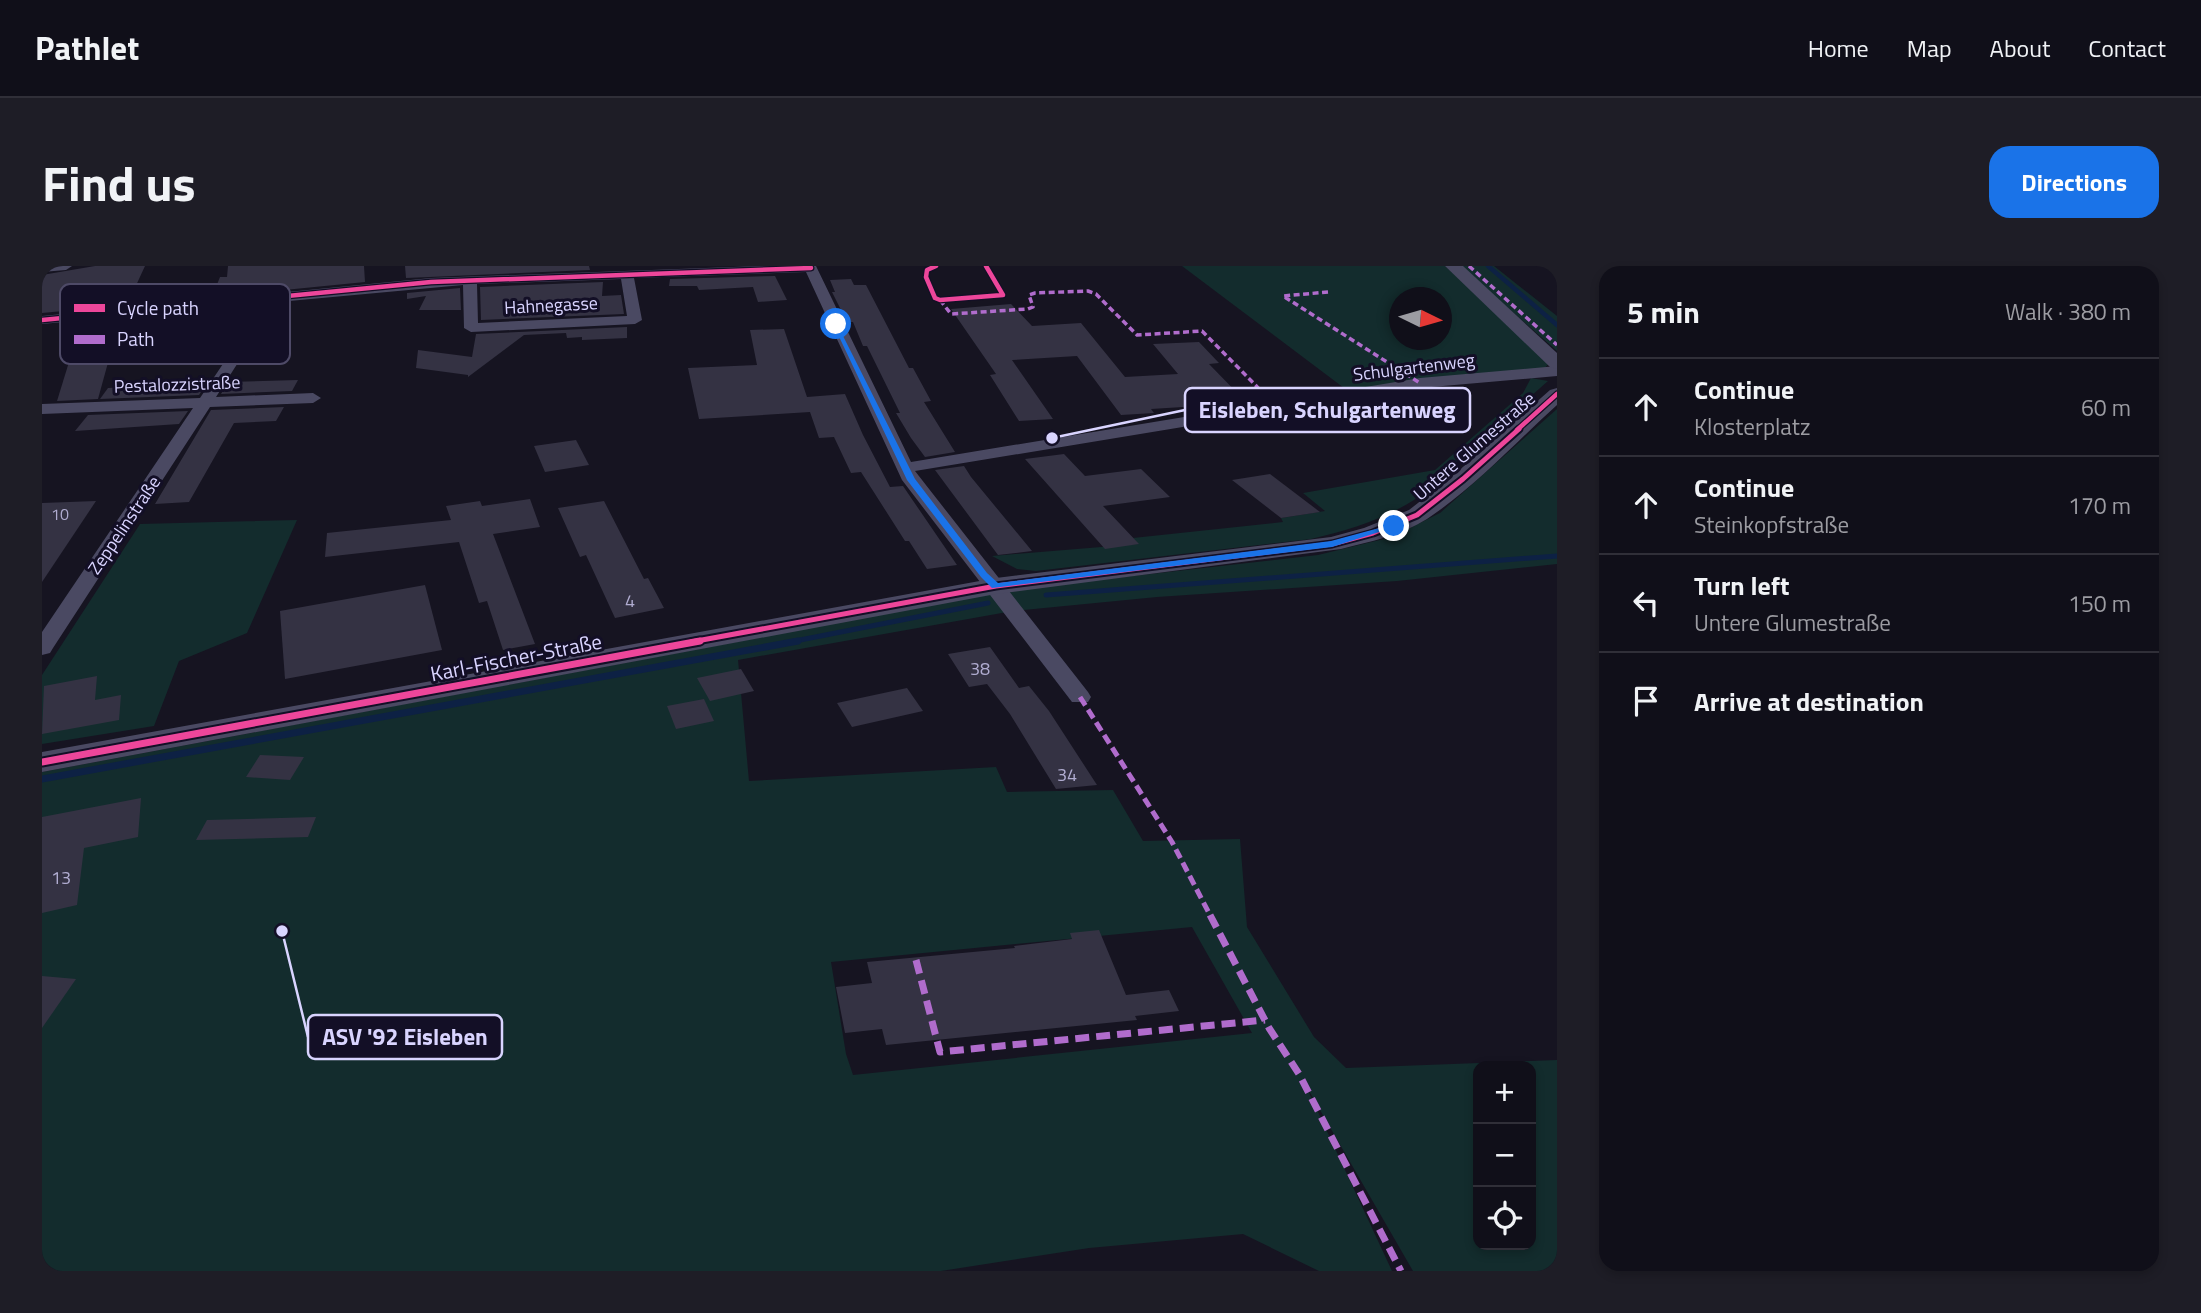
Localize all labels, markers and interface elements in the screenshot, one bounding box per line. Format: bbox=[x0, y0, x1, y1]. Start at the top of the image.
text: Pathlet bbox=[35, 23, 139, 73]
text: Home bbox=[1808, 30, 1869, 66]
text: Map bbox=[1907, 30, 1952, 66]
text: About bbox=[1990, 30, 2050, 66]
text: Contact bbox=[2088, 30, 2166, 66]
text: Find us bbox=[42, 145, 196, 220]
button: Directions bbox=[1989, 146, 2159, 218]
legend bbox=[60, 284, 290, 364]
north arrow bbox=[1389, 287, 1452, 350]
street label: Hahnegasse bbox=[504, 289, 598, 321]
text: 5 min bbox=[1627, 289, 1700, 335]
text: Cycle path bbox=[117, 293, 199, 322]
text: Walk · 380 m bbox=[2005, 294, 2131, 329]
route start bbox=[820, 308, 851, 339]
text: Path bbox=[117, 324, 155, 353]
street label: Schulgartenweg bbox=[1352, 346, 1476, 388]
street label: Pestalozzistraße bbox=[113, 368, 241, 400]
text: Continue bbox=[1694, 370, 1794, 409]
street label: Untere Glumestraße bbox=[1407, 385, 1541, 507]
callout: Eisleben, Schulgartenweg bbox=[1185, 388, 1470, 432]
icon: ahead bbox=[1627, 388, 1665, 426]
text: 60 m bbox=[2081, 390, 2131, 425]
text: Eisleben, Schulgartenweg bbox=[1198, 392, 1456, 427]
text: Klosterplatz bbox=[1694, 409, 1810, 444]
text: Continue bbox=[1694, 468, 1794, 507]
street label: Zeppelinstraße bbox=[81, 470, 167, 580]
icon: ahead bbox=[1627, 486, 1665, 524]
text: 170 m bbox=[2068, 488, 2131, 523]
house number: 10 bbox=[51, 502, 69, 526]
text: Steinkopfstraße bbox=[1694, 507, 1849, 542]
route end bbox=[1378, 510, 1409, 541]
text: Turn left bbox=[1694, 566, 1789, 605]
icon: left bbox=[1627, 584, 1665, 622]
text: 150 m bbox=[2068, 586, 2131, 621]
house number: 4 bbox=[625, 587, 635, 614]
text: Untere Glumestraße bbox=[1694, 605, 1891, 640]
street label: Karl-Fischer-Straße bbox=[427, 625, 605, 689]
house number: 38 bbox=[970, 655, 990, 682]
icon: arrive bbox=[1627, 682, 1665, 720]
text: Arrive at destination bbox=[1694, 682, 1924, 721]
house number: 34 bbox=[1057, 761, 1077, 788]
house number: 13 bbox=[51, 864, 71, 891]
callout: ASV '92 Eisleben bbox=[308, 1015, 502, 1059]
text: ASV '92 Eisleben bbox=[322, 1019, 488, 1054]
map controls bbox=[1473, 1061, 1536, 1250]
button: + bbox=[1473, 1061, 1536, 1124]
button: − bbox=[1473, 1124, 1536, 1187]
button: locate bbox=[1473, 1187, 1536, 1250]

